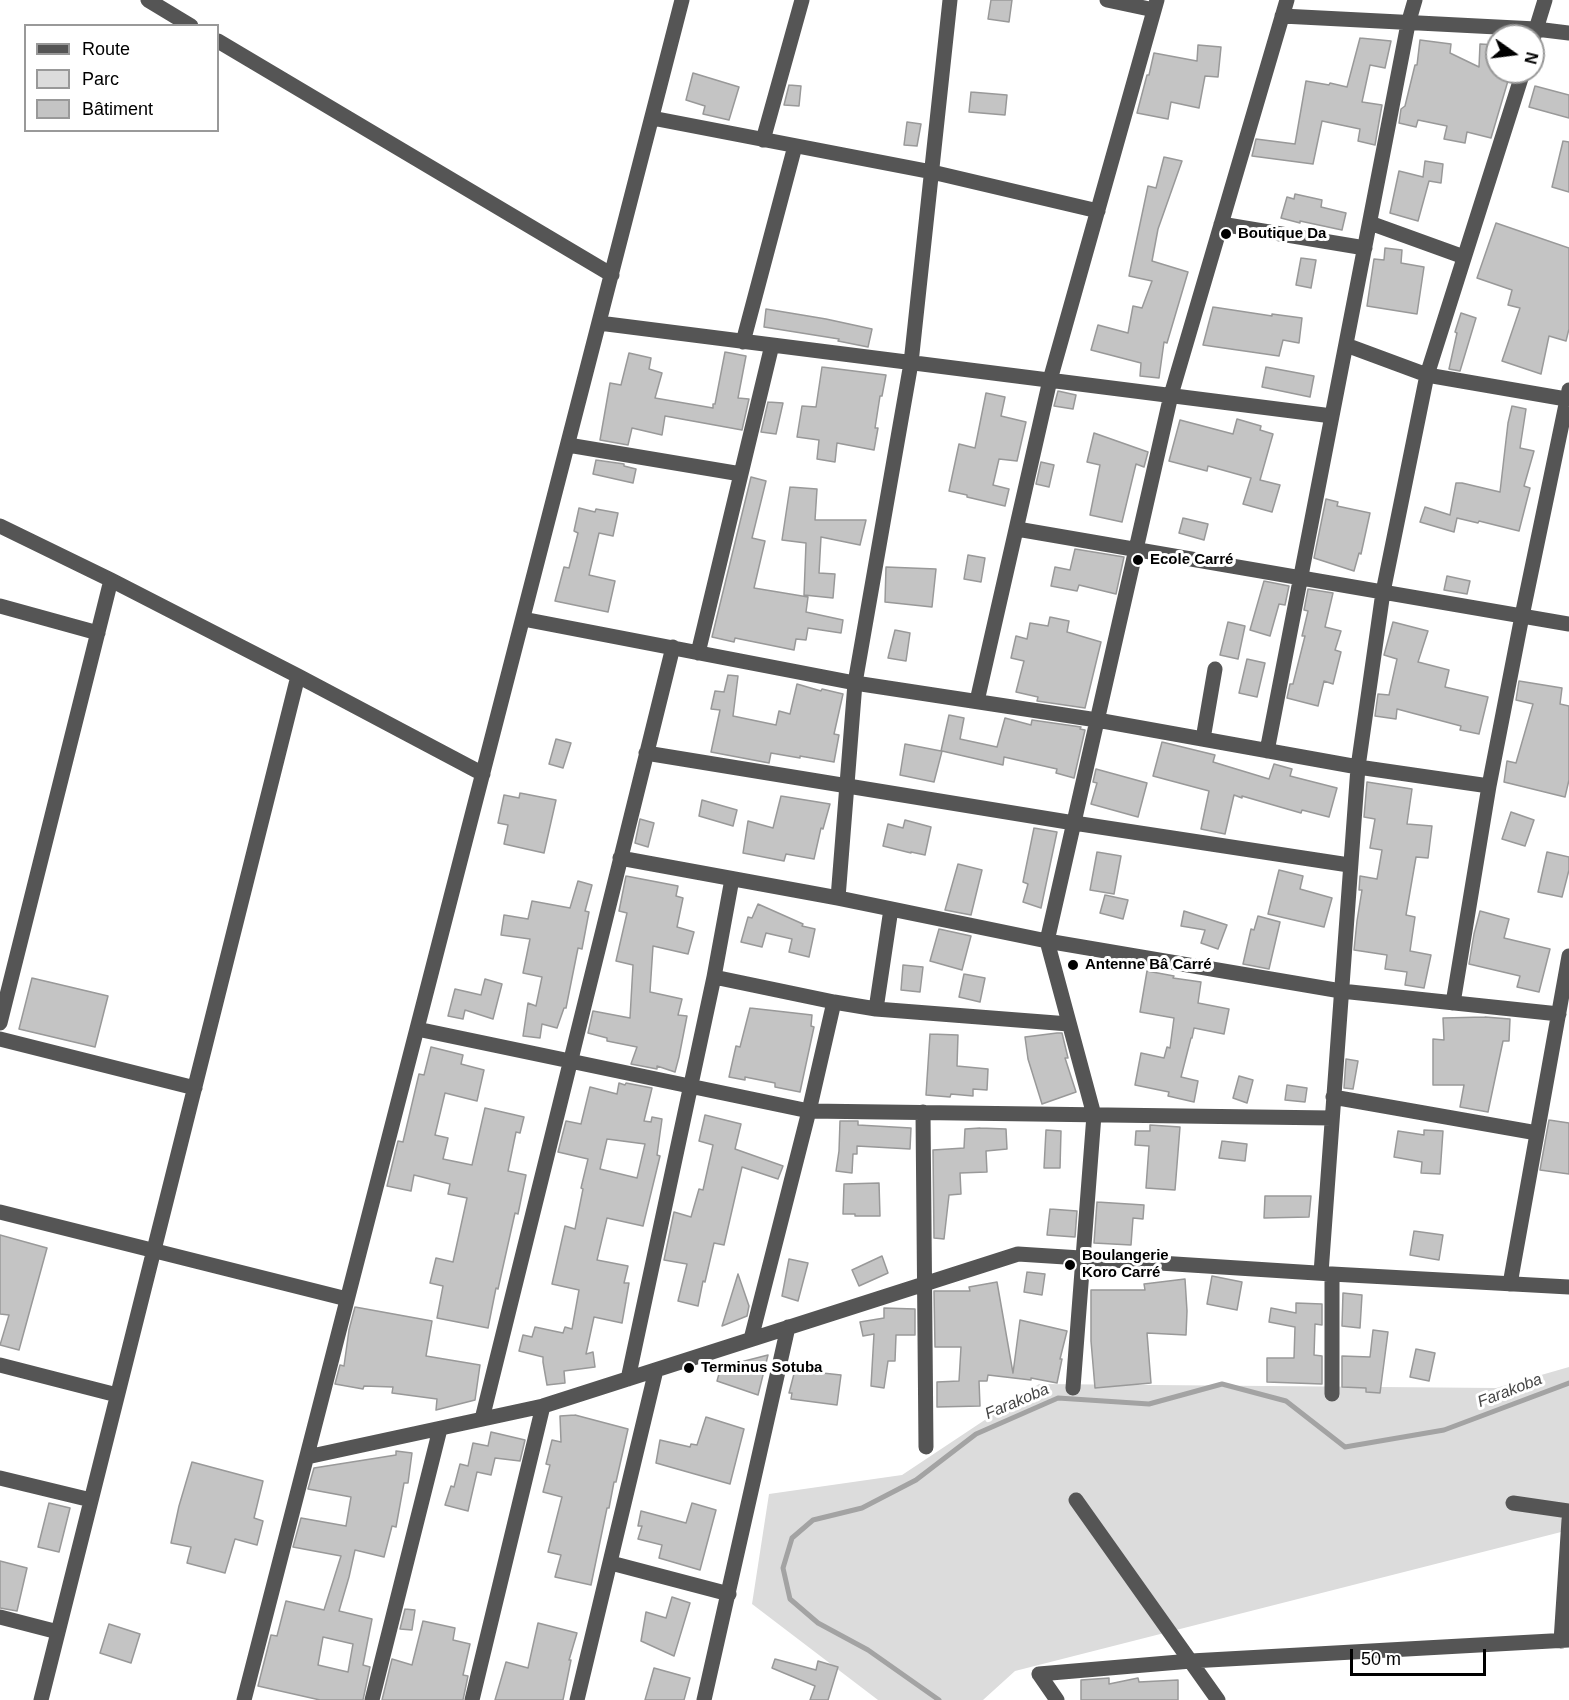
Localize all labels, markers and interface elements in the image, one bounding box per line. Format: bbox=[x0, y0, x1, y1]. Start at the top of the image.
legend bbox=[24, 24, 219, 132]
north arrow bbox=[1485, 24, 1545, 84]
text: Route bbox=[82, 39, 130, 59]
text: N bbox=[1521, 50, 1541, 66]
text: Parc bbox=[82, 69, 119, 89]
text: Bâtiment bbox=[82, 99, 153, 119]
place label: Boutique Da bbox=[1238, 225, 1326, 243]
marker: Boutique Da bbox=[1219, 227, 1233, 241]
place label: Ecole Carré bbox=[1150, 551, 1233, 569]
marker: Ecole Carré bbox=[1131, 553, 1145, 567]
place label: Antenne Bâ Carré bbox=[1085, 956, 1212, 974]
marker: Antenne Bâ Carré bbox=[1066, 958, 1080, 972]
place label: Boulangerie Koro Carré bbox=[1082, 1247, 1169, 1282]
marker: Boulangerie Koro Carré bbox=[1063, 1258, 1077, 1272]
place label: Terminus Sotuba bbox=[701, 1359, 822, 1377]
marker: Terminus Sotuba bbox=[682, 1361, 696, 1375]
water label: Farakoba bbox=[1475, 1370, 1545, 1412]
water label: Farakoba bbox=[982, 1380, 1052, 1424]
scale bar bbox=[1353, 1637, 1490, 1675]
text: 50 m bbox=[1361, 1649, 1401, 1669]

